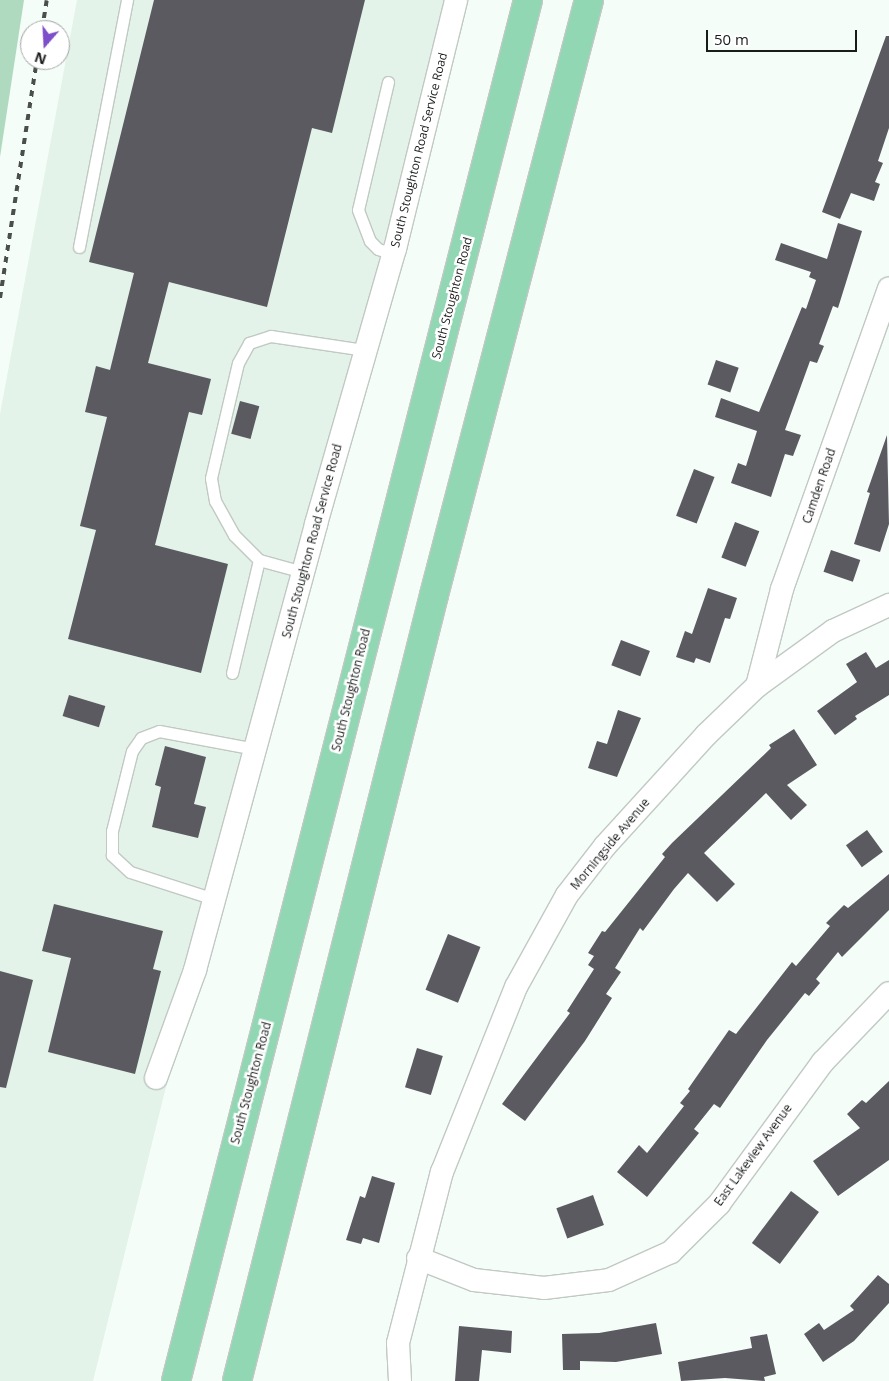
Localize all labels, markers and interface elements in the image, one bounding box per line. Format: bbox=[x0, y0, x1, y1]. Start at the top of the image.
north arrow bbox=[20, 20, 70, 70]
scale bar bbox=[709, 20, 860, 52]
text: 50 m bbox=[714, 29, 749, 49]
text: N bbox=[32, 48, 49, 70]
street label: South Stoughton Road Service Road bbox=[388, 51, 450, 249]
street label: South Stoughton Road bbox=[429, 235, 475, 361]
street label: South Stoughton Road Service Road bbox=[279, 442, 345, 640]
street label: Camden Road bbox=[799, 447, 839, 525]
street label: South Stoughton Road bbox=[329, 627, 373, 753]
street label: Morningside Avenue bbox=[568, 795, 652, 893]
street label: South Stoughton Road bbox=[228, 1020, 274, 1146]
street label: East Lakeview Avenue bbox=[711, 1101, 795, 1209]

